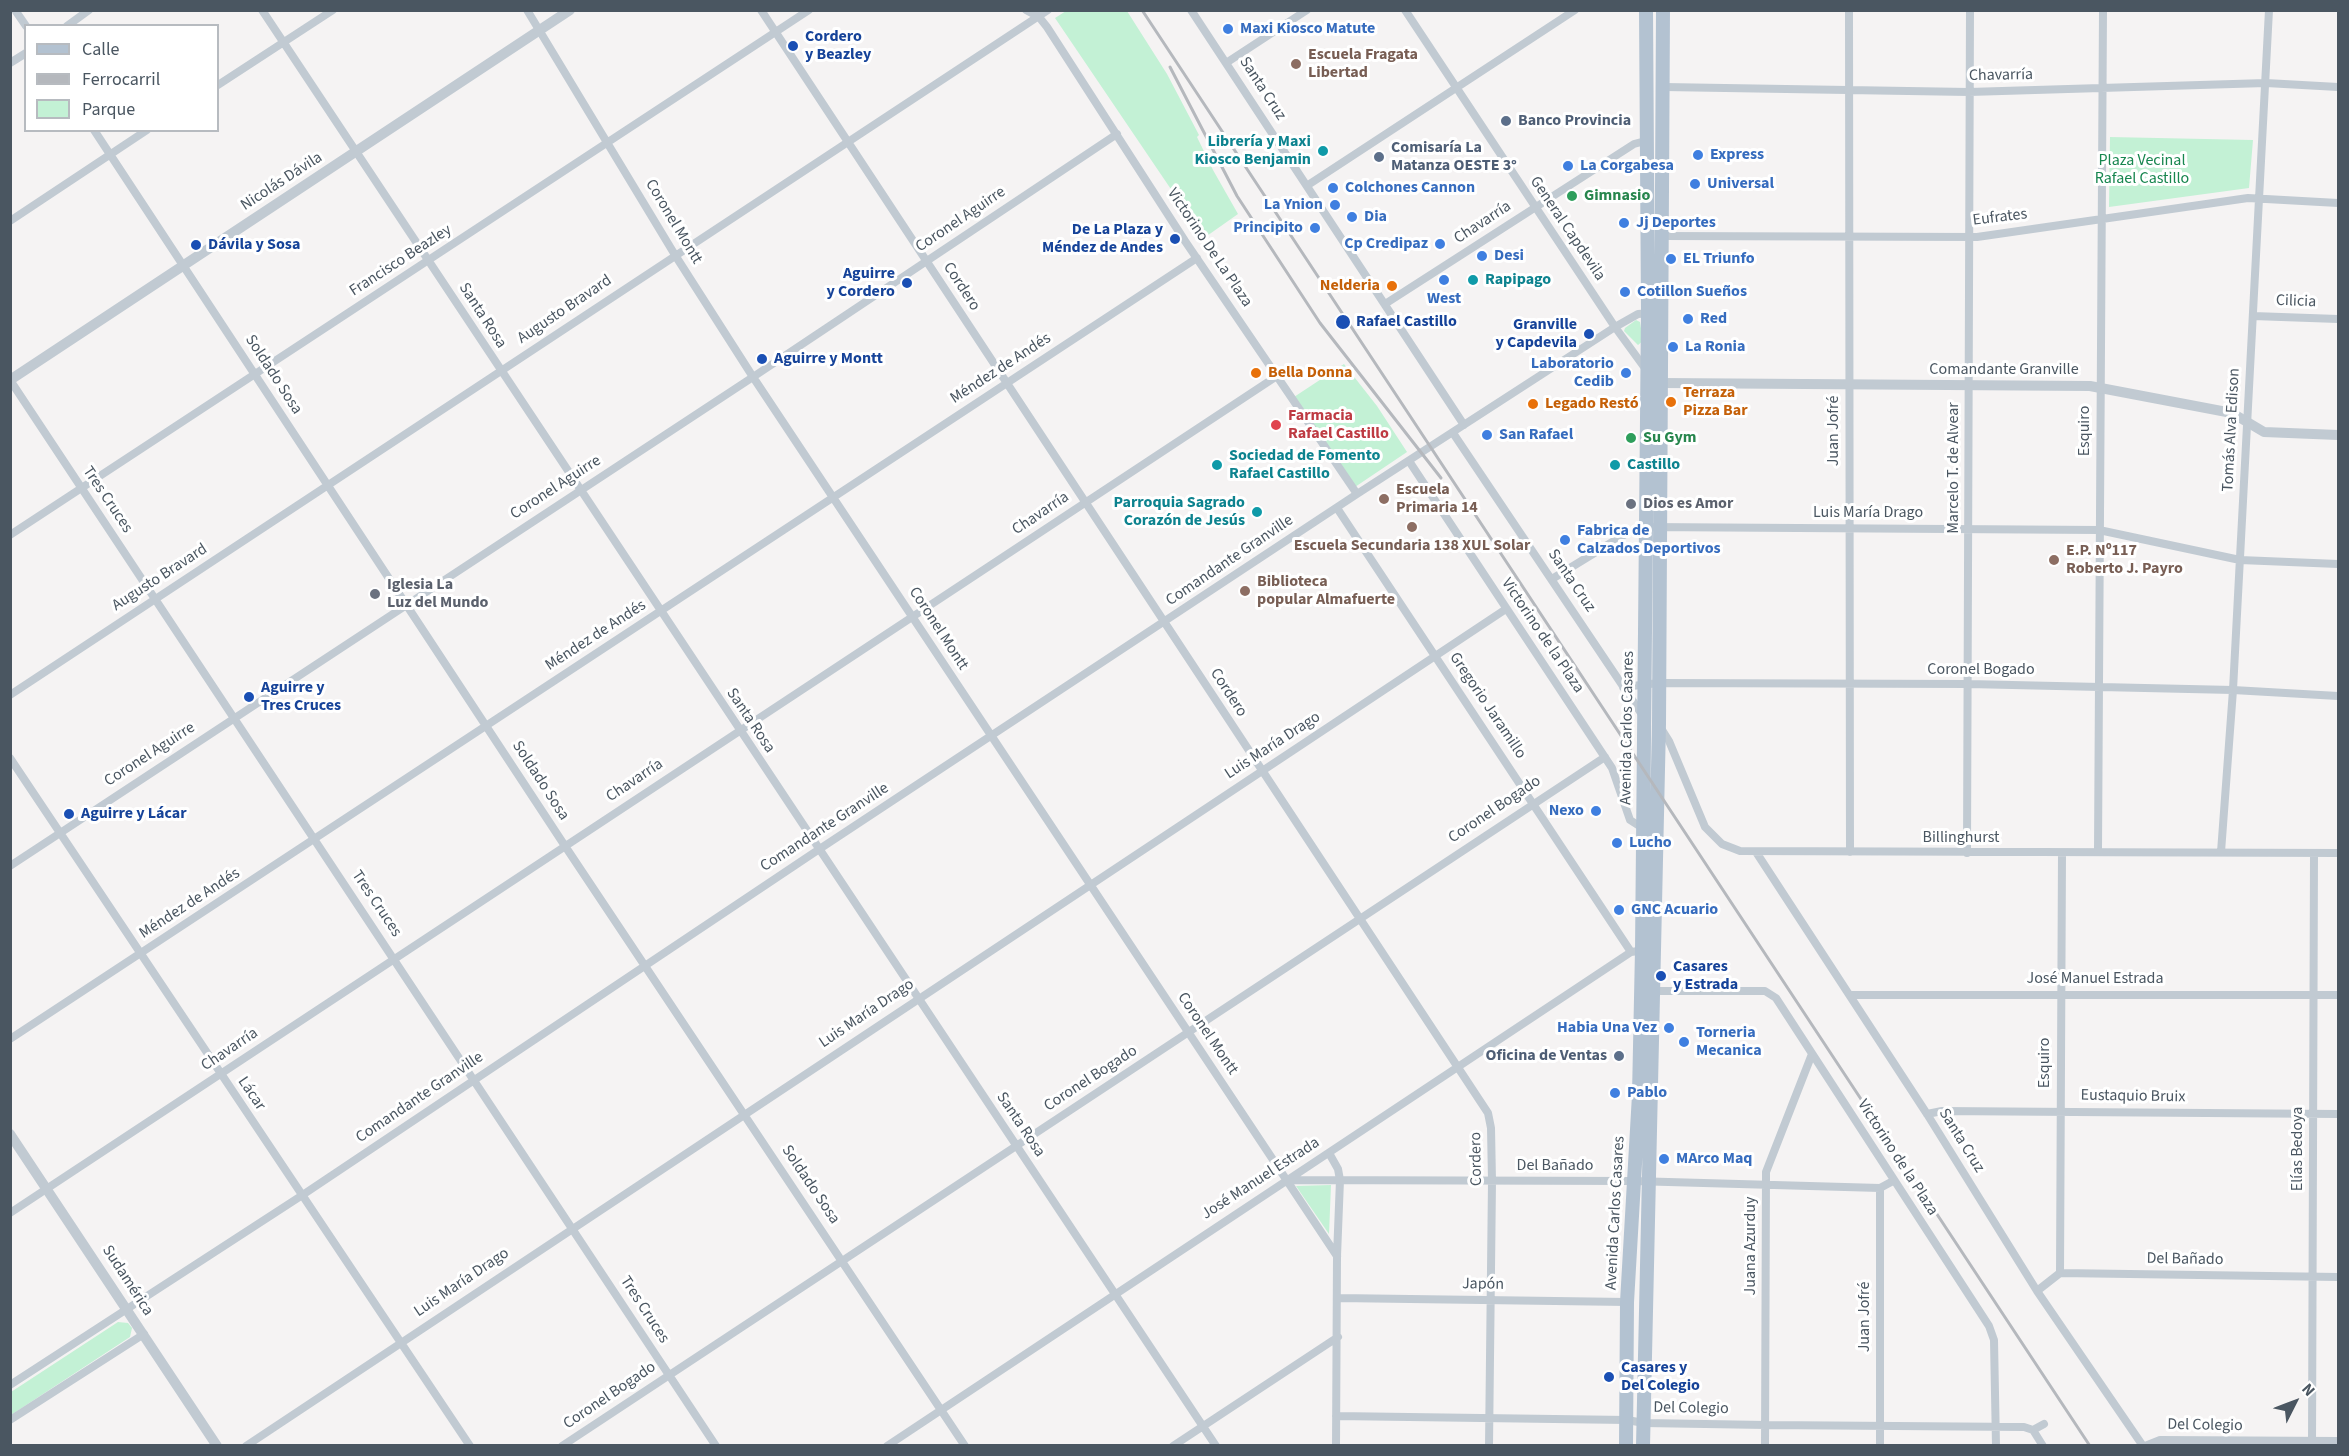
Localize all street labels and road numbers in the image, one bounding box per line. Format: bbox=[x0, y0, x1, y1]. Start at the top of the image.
street label: Santa Cruz bbox=[1234, 54, 1290, 124]
street label: Chavarría bbox=[1969, 66, 2033, 86]
street label: Nicolás Dávila bbox=[238, 149, 326, 215]
street label: General Capdevila bbox=[1525, 173, 1609, 285]
street label: Coronel Montt bbox=[640, 176, 706, 268]
street label: Coronel Aguirre bbox=[912, 183, 1010, 257]
street label: Victorino De La Plaza bbox=[1162, 185, 1256, 311]
street label: Chavarría bbox=[1451, 197, 1515, 249]
street label: Eufrates bbox=[1972, 205, 2028, 231]
street label: Francisco Beazley bbox=[346, 221, 456, 301]
street label: Cordero bbox=[938, 259, 984, 315]
street label: Augusto Bravard bbox=[514, 271, 616, 349]
street label: Santa Rosa bbox=[454, 280, 510, 352]
street label: Cilicia bbox=[2275, 292, 2317, 312]
street label: Méndez de Andés bbox=[947, 329, 1055, 409]
street label: Soldado Sosa bbox=[240, 332, 306, 418]
street label: Comandante Granville bbox=[1929, 360, 2079, 380]
street label: Tomás Alva Edison bbox=[2219, 368, 2245, 492]
street label: Juan Jofré bbox=[1824, 396, 1844, 466]
street label: Marcelo T. de Alvear bbox=[1944, 402, 1964, 534]
street label: Esquiro bbox=[2075, 406, 2095, 456]
street label: Coronel Aguirre bbox=[507, 452, 605, 524]
street label: Tres Cruces bbox=[78, 463, 136, 537]
street label: Chavarría bbox=[1009, 488, 1073, 540]
street label: Luis María Drago bbox=[1813, 503, 1923, 523]
street label: Comandante Granville bbox=[1163, 511, 1297, 611]
street label: Augusto Bravard bbox=[109, 540, 211, 616]
street label: Santa Cruz bbox=[1543, 546, 1599, 616]
street label: Victorino de la Plaza bbox=[1496, 575, 1588, 697]
street label: Coronel Montt bbox=[904, 584, 972, 674]
street label: Méndez de Andés bbox=[542, 596, 650, 676]
street label: Gregorio Jaramillo bbox=[1444, 649, 1530, 763]
street label: Avenida Carlos Casares bbox=[1617, 651, 1639, 805]
street label: Coronel Bogado bbox=[1927, 660, 2035, 680]
street label: Cordero bbox=[1205, 665, 1251, 721]
street label: Santa Rosa bbox=[721, 685, 779, 757]
street label: Luis María Drago bbox=[1222, 708, 1324, 784]
street label: Coronel Aguirre bbox=[101, 719, 199, 791]
street label: Soldado Sosa bbox=[507, 738, 573, 824]
street label: Chavarría bbox=[603, 755, 667, 807]
street label: Coronel Bogado bbox=[1445, 772, 1545, 848]
street label: Comandante Granville bbox=[757, 779, 893, 877]
street label: Billinghurst bbox=[1923, 828, 1999, 848]
street label: Méndez de Andés bbox=[136, 864, 244, 944]
street label: Tres Cruces bbox=[347, 867, 405, 941]
street label: José Manuel Estrada bbox=[2027, 969, 2163, 989]
street label: Luis María Drago bbox=[816, 975, 918, 1053]
street label: Coronel Montt bbox=[1172, 989, 1242, 1079]
street label: Chavarría bbox=[198, 1024, 262, 1076]
street label: Esquiro bbox=[2035, 1038, 2055, 1088]
street label: Coronel Bogado bbox=[1041, 1042, 1141, 1116]
street label: Comandante Granville bbox=[353, 1048, 487, 1148]
street label: Lácar bbox=[233, 1073, 269, 1115]
street label: Eustaquio Bruix bbox=[2080, 1086, 2186, 1108]
street label: Santa Rosa bbox=[991, 1089, 1049, 1161]
street label: Victorino de la Plaza bbox=[1852, 1096, 1942, 1220]
street label: Santa Cruz bbox=[1934, 1105, 1988, 1177]
street label: Elías Bedoya bbox=[2288, 1107, 2308, 1191]
street label: Cordero bbox=[1467, 1132, 1487, 1186]
street label: José Manuel Estrada bbox=[1198, 1134, 1324, 1224]
street label: Avenida Carlos Casares bbox=[1602, 1136, 1630, 1290]
street label: Soldado Sosa bbox=[777, 1142, 843, 1228]
street label: Del Bañado bbox=[1517, 1156, 1593, 1176]
street label: Juana Azurduy bbox=[1741, 1197, 1761, 1295]
street label: Sudamérica bbox=[97, 1242, 157, 1320]
street label: Luis María Drago bbox=[411, 1244, 513, 1322]
street label: Del Bañado bbox=[2146, 1250, 2224, 1270]
street label: Tres Cruces bbox=[615, 1273, 673, 1347]
street label: Japón bbox=[1462, 1275, 1504, 1295]
street label: Juan Jofré bbox=[1855, 1282, 1875, 1352]
street label: Coronel Bogado bbox=[560, 1358, 660, 1434]
street label: Del Colegio bbox=[1653, 1399, 1729, 1419]
street label: Del Colegio bbox=[2167, 1416, 2243, 1436]

